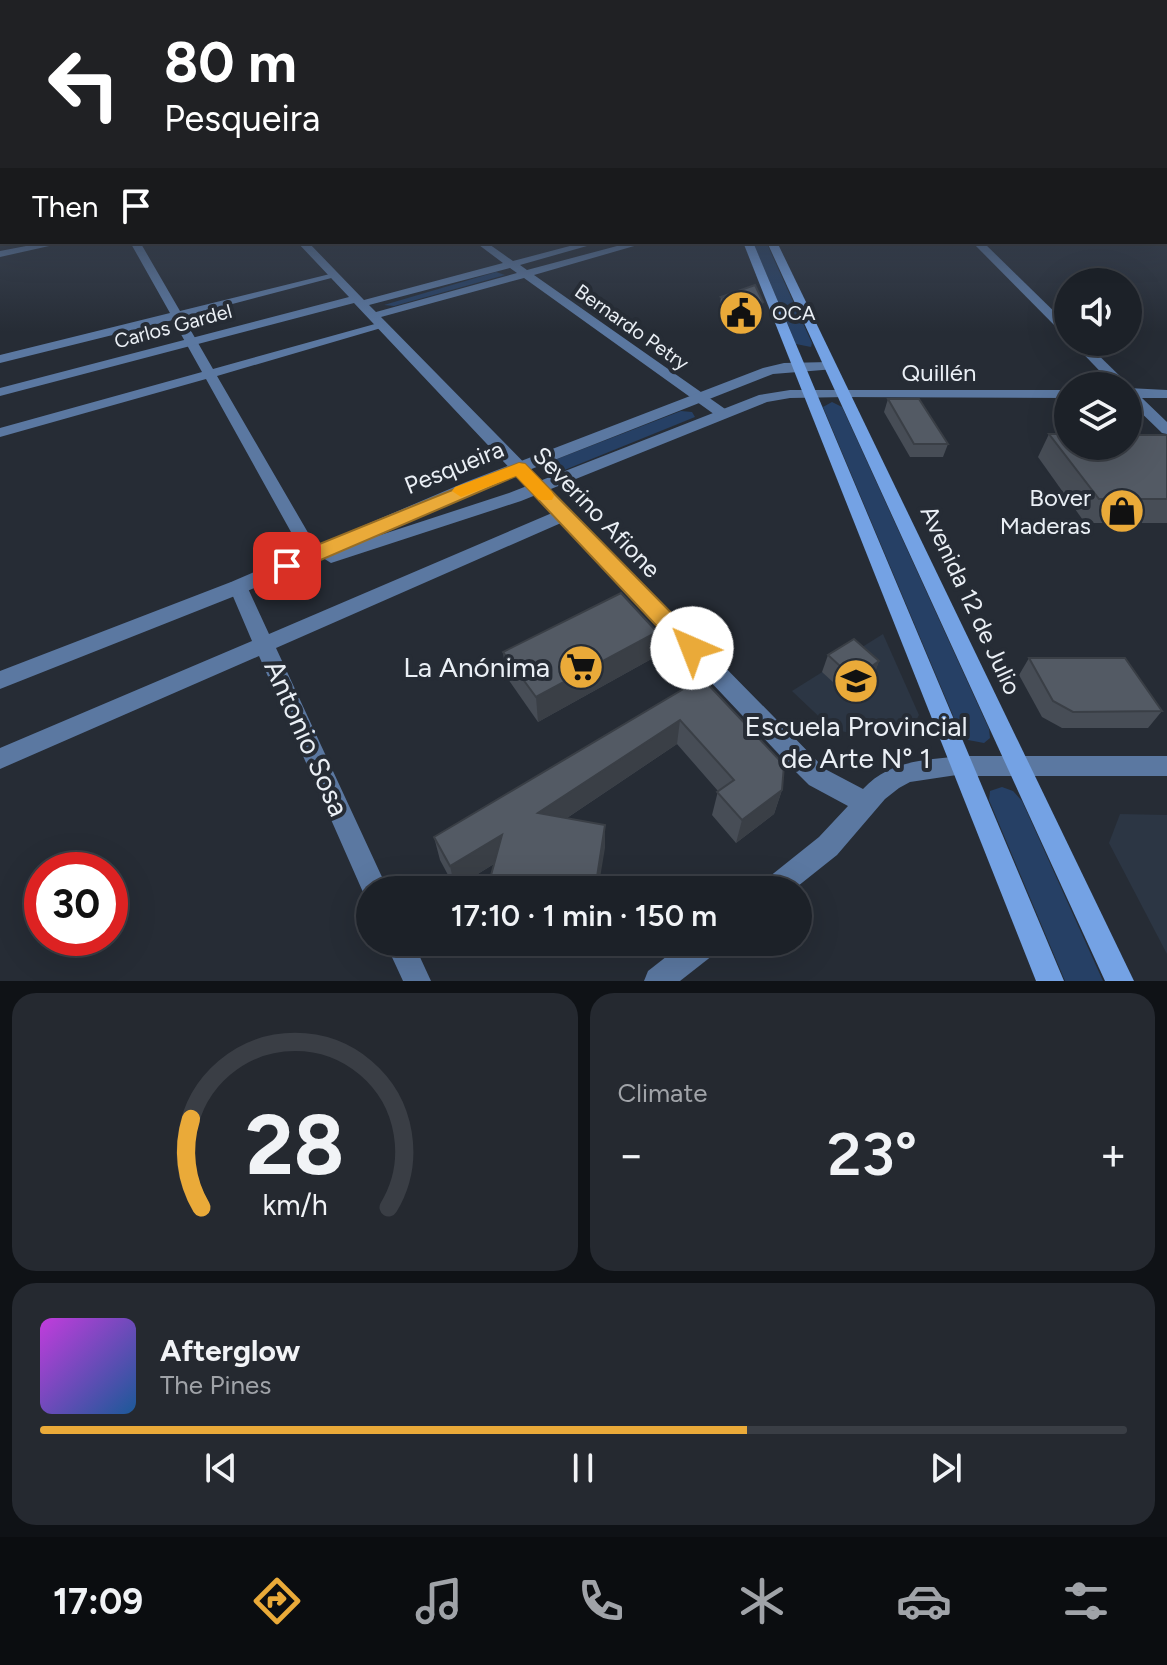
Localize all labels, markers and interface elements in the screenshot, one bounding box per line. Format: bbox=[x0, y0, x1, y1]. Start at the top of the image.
text: 80 m bbox=[164, 29, 297, 96]
icon: left bbox=[32, 32, 136, 136]
text: Pesqueira bbox=[164, 97, 320, 140]
icon: arrive bbox=[114, 184, 158, 228]
text: Then bbox=[32, 188, 98, 225]
map controls bbox=[1054, 268, 1142, 460]
button: sound bbox=[1054, 268, 1142, 356]
street label: Bernardo Petry bbox=[570, 279, 694, 375]
public building icon: OCA bbox=[717, 289, 765, 337]
street label: Carlos Gardel bbox=[112, 299, 234, 353]
place label: OCA bbox=[772, 301, 816, 325]
street label: Quillén bbox=[902, 358, 976, 387]
button: layers bbox=[1054, 372, 1142, 460]
street label: Pesqueira bbox=[400, 434, 508, 500]
street label: Severino Afione bbox=[527, 440, 667, 584]
place label: Bover Maderas bbox=[1000, 483, 1091, 540]
shop icon: Bover Maderas bbox=[1098, 487, 1146, 535]
street label: Avenida 12 de Julio bbox=[914, 501, 1028, 699]
pin bbox=[253, 532, 321, 600]
icon: arrive bbox=[265, 544, 309, 588]
position arrow bbox=[650, 606, 734, 690]
supermarket icon: La Anónima bbox=[557, 643, 605, 691]
place label: La Anónima bbox=[403, 650, 550, 684]
street label: Antonio Sosa bbox=[257, 655, 357, 821]
school or university icon: Escuela Provincial de Arte N° 1 bbox=[832, 657, 880, 705]
place label: Escuela Provincial de Arte N° 1 bbox=[744, 709, 968, 775]
speed limit sign: 30 bbox=[24, 852, 128, 956]
text: 17:10 · 1 min · 150 m bbox=[451, 897, 717, 934]
text: Climate bbox=[618, 1077, 707, 1109]
text: 28 bbox=[245, 1095, 344, 1195]
text: 23° bbox=[827, 1118, 917, 1190]
text: − bbox=[618, 1128, 645, 1181]
text: + bbox=[1100, 1128, 1127, 1181]
text: km/h bbox=[262, 1188, 327, 1222]
text: Afterglow bbox=[160, 1332, 300, 1369]
text: The Pines bbox=[160, 1369, 271, 1401]
icon: previous bbox=[199, 1446, 243, 1490]
icon: pause bbox=[561, 1446, 605, 1490]
icon: next bbox=[924, 1446, 968, 1490]
icon: directions bbox=[249, 1573, 305, 1629]
icon: music bbox=[411, 1573, 467, 1629]
icon: phone bbox=[573, 1573, 629, 1629]
icon: climate bbox=[734, 1573, 790, 1629]
icon: car bbox=[896, 1573, 952, 1629]
icon: filters bbox=[1058, 1573, 1114, 1629]
text: 17:09 bbox=[53, 1580, 143, 1623]

